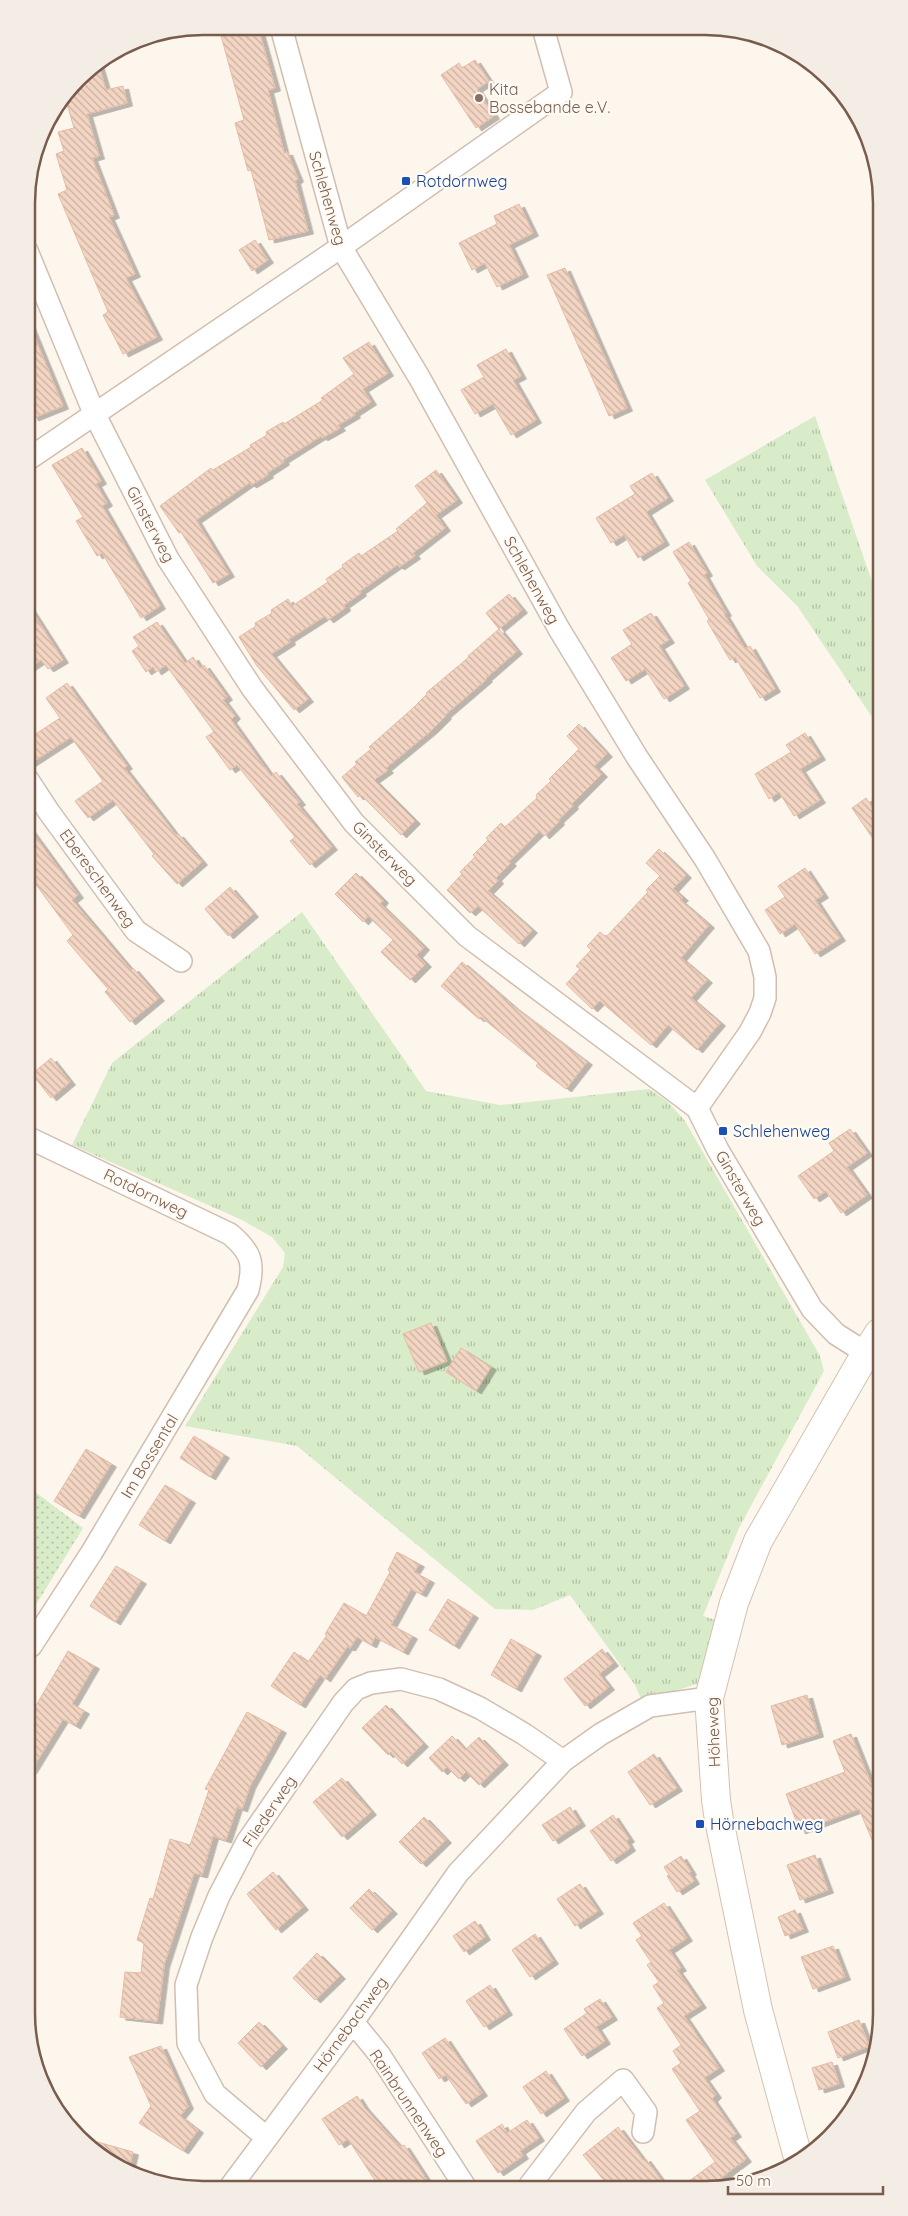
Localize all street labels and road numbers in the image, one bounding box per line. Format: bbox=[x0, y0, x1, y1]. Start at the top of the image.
street label: Schlehenweg bbox=[305, 148, 351, 248]
street label: Ginsterweg bbox=[123, 482, 179, 566]
street label: Schlehenweg bbox=[500, 533, 564, 627]
street label: Ginsterweg bbox=[348, 816, 422, 890]
street label: Ebereschenweg bbox=[56, 825, 140, 931]
street label: Ginsterweg bbox=[711, 1147, 771, 1229]
street label: Rotdornweg bbox=[101, 1164, 191, 1222]
street label: Im Bossental bbox=[116, 1410, 182, 1502]
street label: Höheweg bbox=[702, 1697, 724, 1767]
street label: Fliederweg bbox=[238, 1771, 300, 1851]
street label: Hörnebachweg bbox=[309, 1972, 391, 2076]
street label: Rainbrunnenweg bbox=[366, 2045, 452, 2161]

